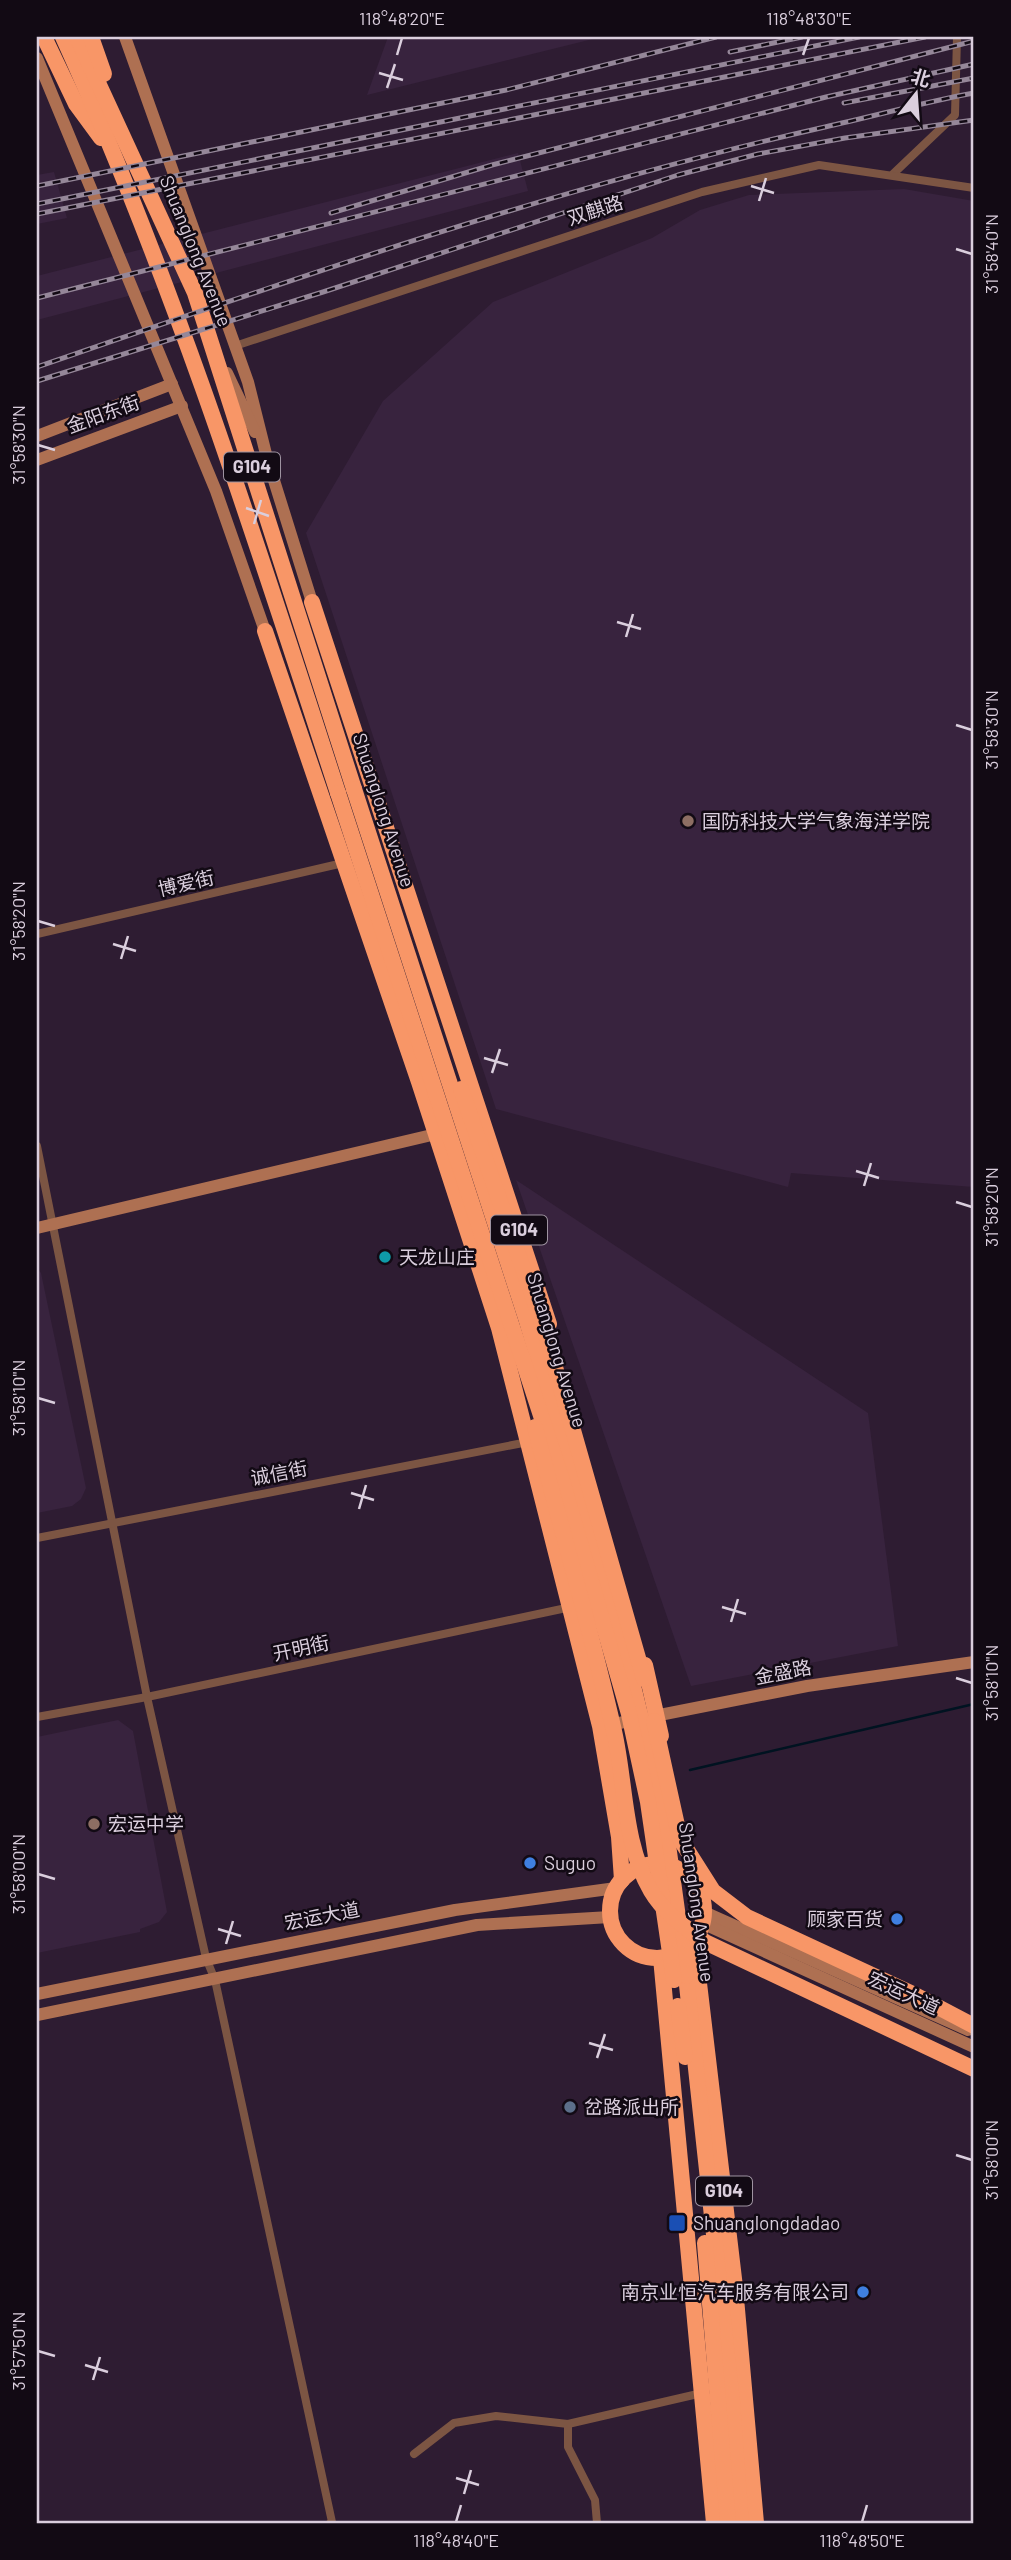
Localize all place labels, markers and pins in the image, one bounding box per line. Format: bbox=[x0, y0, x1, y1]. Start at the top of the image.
place label: 国防科技大学气象海洋学院 bbox=[702, 809, 930, 832]
marker: 国防科技大学气象海洋学院 bbox=[680, 813, 696, 829]
place label: 天龙山庄 bbox=[399, 1245, 475, 1268]
marker: 天龙山庄 bbox=[377, 1249, 393, 1265]
place label: 宏运中学 bbox=[108, 1812, 184, 1835]
marker: 宏运中学 bbox=[86, 1816, 102, 1832]
place label: Suguo bbox=[544, 1851, 596, 1874]
marker: Suguo bbox=[522, 1855, 538, 1871]
place label: 顾家百货 bbox=[807, 1907, 883, 1930]
marker: 顾家百货 bbox=[889, 1911, 905, 1927]
place label: 岔路派出所 bbox=[584, 2095, 679, 2118]
marker: 岔路派出所 bbox=[562, 2099, 578, 2115]
place label: Shuanglongdadao bbox=[693, 2211, 840, 2234]
marker: Shuanglongdadao bbox=[667, 2213, 687, 2233]
place label: 南京业恒汽车服务有限公司 bbox=[621, 2280, 849, 2303]
marker: 南京业恒汽车服务有限公司 bbox=[855, 2284, 871, 2300]

